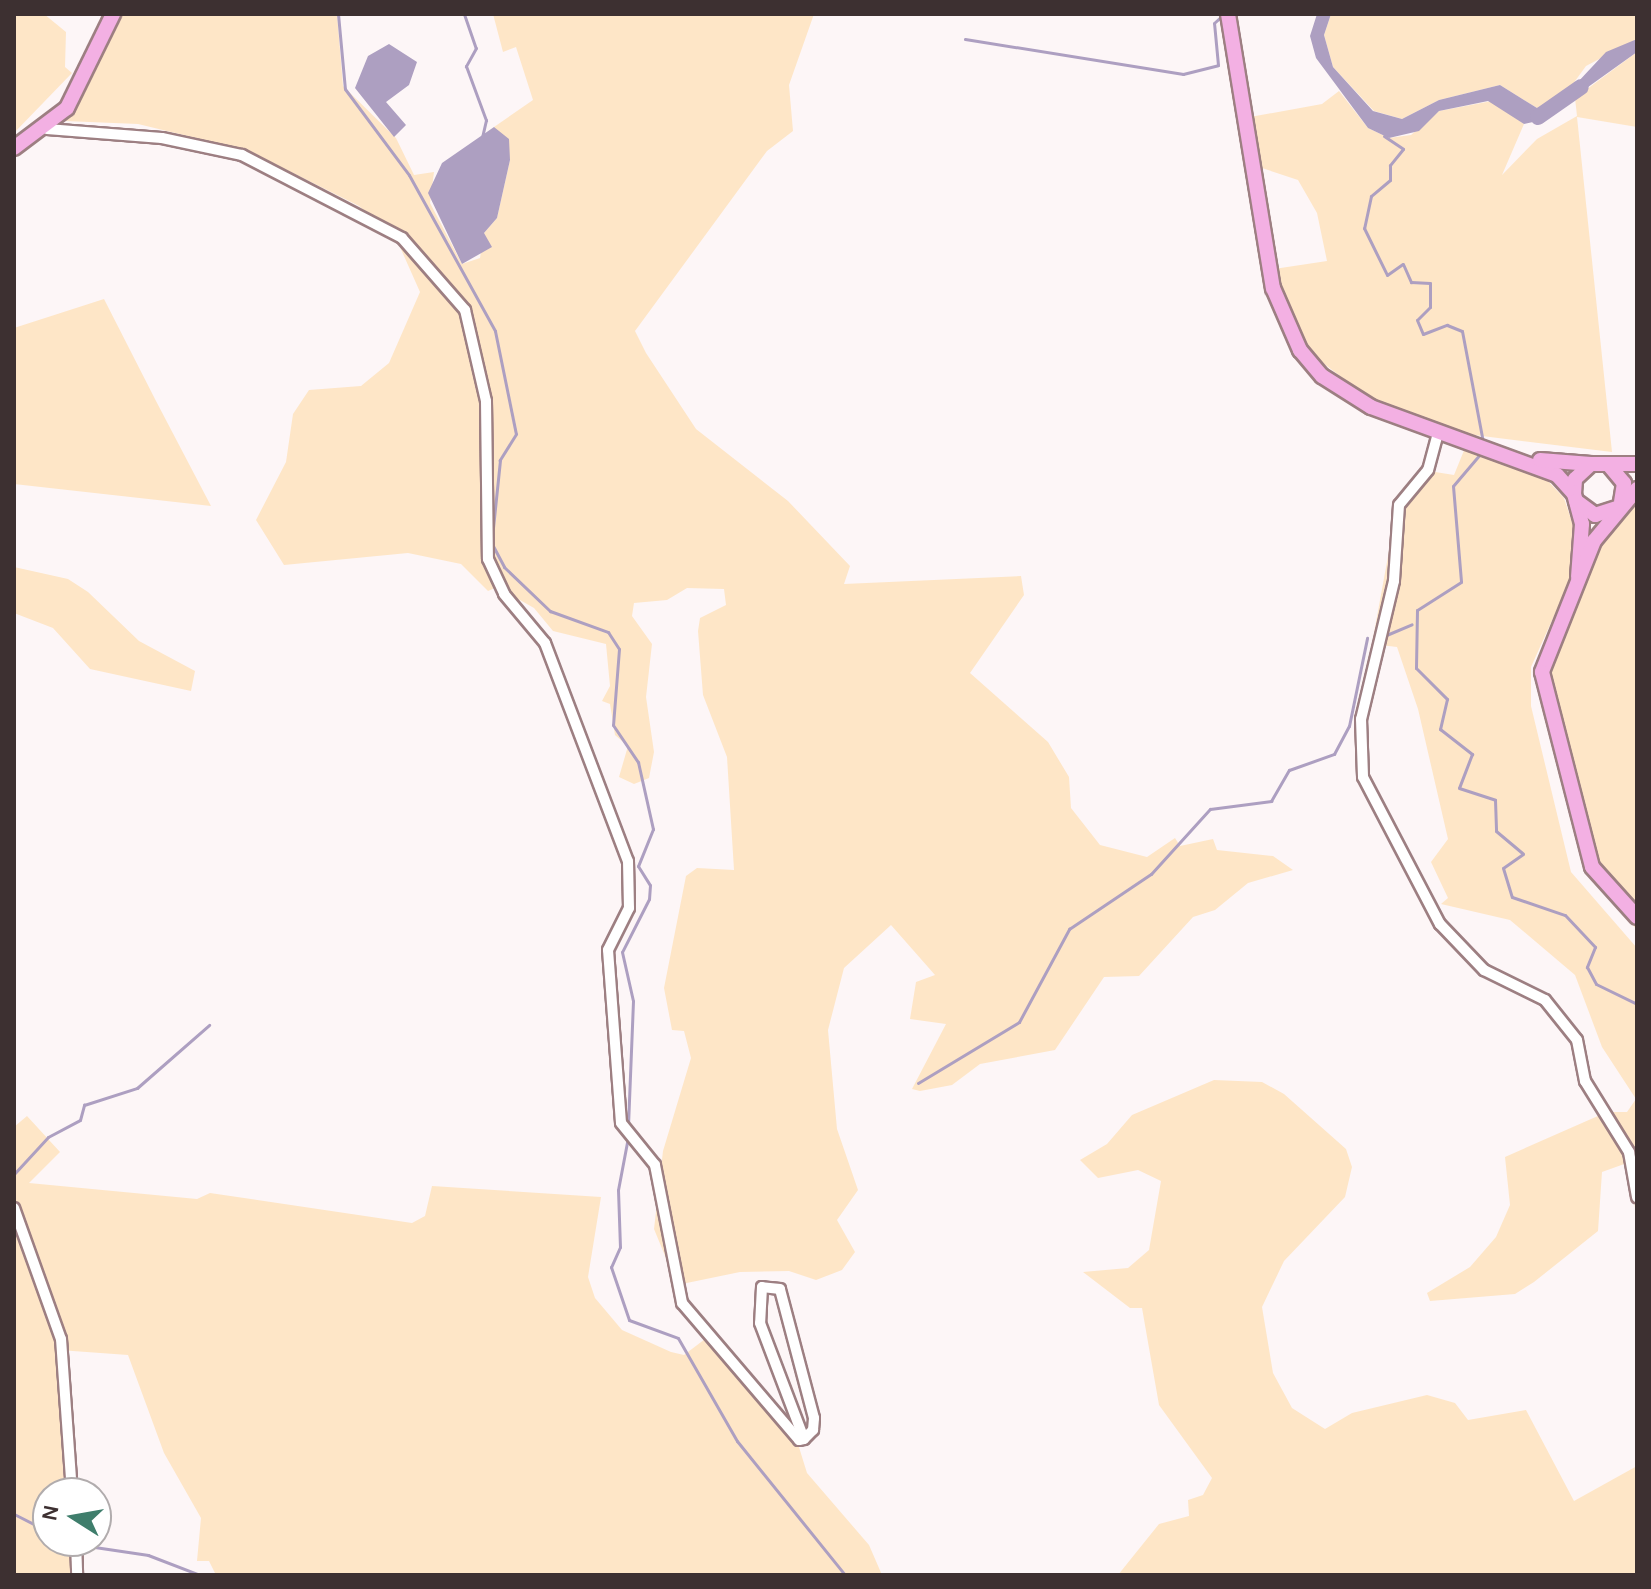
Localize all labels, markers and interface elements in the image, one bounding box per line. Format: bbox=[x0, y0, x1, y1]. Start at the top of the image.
north arrow bbox=[32, 1477, 112, 1557]
text: N bbox=[36, 1503, 65, 1523]

